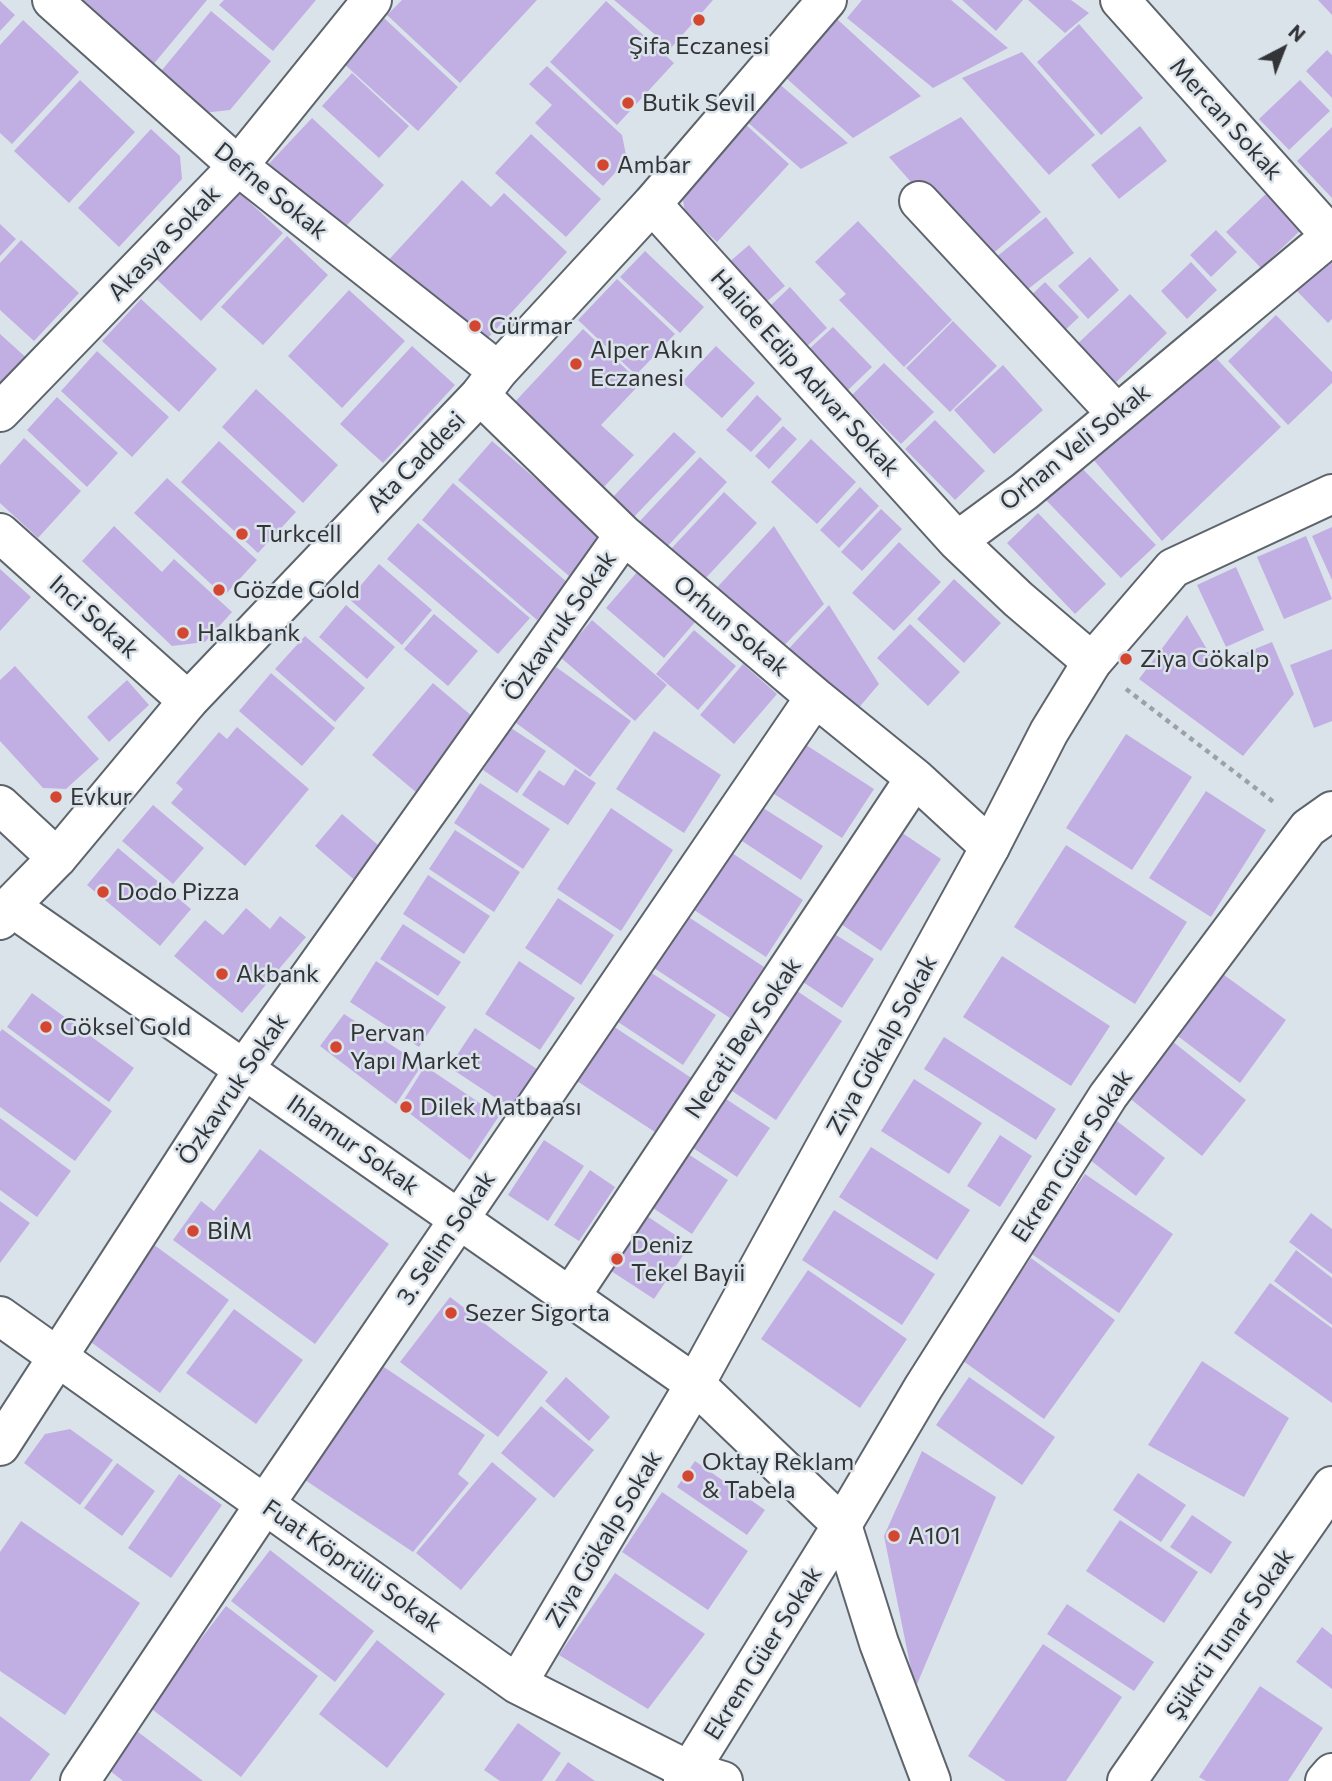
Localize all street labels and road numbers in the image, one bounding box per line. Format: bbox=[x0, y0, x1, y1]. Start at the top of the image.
street label: Mercan Sokak bbox=[1164, 52, 1288, 186]
street label: Defne Sokak bbox=[208, 137, 334, 245]
street label: Akasya Sokak bbox=[102, 179, 226, 307]
street label: Halide Edip Adıvar Sokak bbox=[704, 263, 906, 483]
street label: Orhan Veli Sokak bbox=[994, 378, 1156, 516]
street label: Ata Caddesi bbox=[361, 406, 471, 518]
street label: Özkavruk Sokak bbox=[498, 545, 622, 707]
street label: Inci Sokak bbox=[43, 569, 145, 665]
street label: Orhun Sokak bbox=[667, 569, 795, 683]
street label: Ziya Gökalp Sokak bbox=[821, 950, 943, 1140]
street label: Necati Bey Sokak bbox=[679, 952, 807, 1124]
street label: Özkavruk Sokak bbox=[172, 1008, 294, 1170]
street label: Ekrem Güer Sokak bbox=[1006, 1065, 1138, 1247]
street label: Ihlamur Sokak bbox=[281, 1089, 425, 1201]
street label: 3. Selim Sokak bbox=[391, 1166, 501, 1310]
street label: Ziya Gökalp Sokak bbox=[540, 1445, 668, 1633]
street label: Fuat Köprülü Sokak bbox=[257, 1494, 447, 1638]
street label: Şükrü Tunar Sokak bbox=[1160, 1543, 1300, 1725]
street label: Ekrem Güer Sokak bbox=[698, 1561, 828, 1745]

